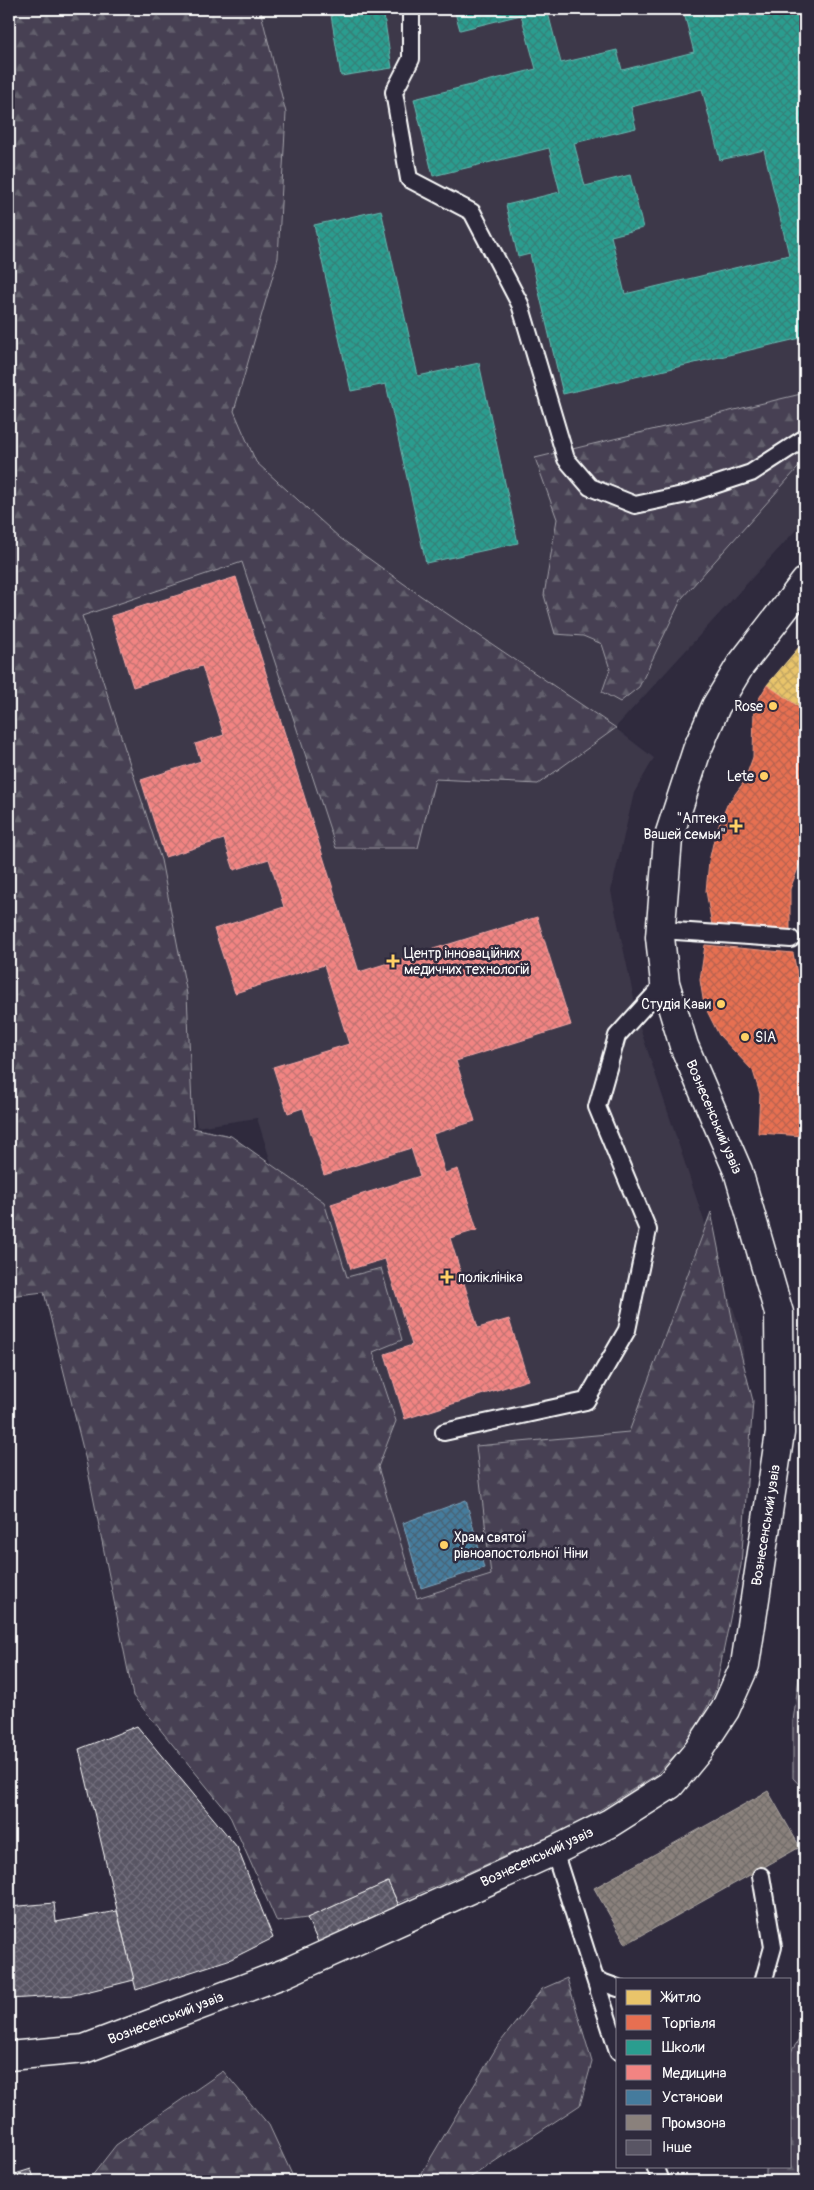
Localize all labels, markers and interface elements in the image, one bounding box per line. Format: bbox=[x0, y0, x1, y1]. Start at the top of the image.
place label: Rose bbox=[734, 698, 763, 715]
marker: Rose bbox=[767, 700, 779, 712]
place label: Lete bbox=[727, 768, 754, 785]
marker: Lete bbox=[758, 770, 770, 782]
place label: "Аптека Вашей семьи" bbox=[643, 810, 726, 843]
marker: "Аптека Вашей семьи" bbox=[730, 820, 742, 832]
place label: Центр інноваційних медичних технологій bbox=[404, 945, 529, 978]
marker: Центр інноваційних медичних технологій bbox=[386, 954, 400, 968]
place label: Студія Кави bbox=[641, 996, 711, 1013]
marker: Студія Кави bbox=[715, 998, 727, 1010]
place label: SIA bbox=[755, 1029, 776, 1046]
marker: SIA bbox=[739, 1031, 751, 1043]
street label: Вознесенський узвіз bbox=[682, 1057, 746, 1177]
place label: поліклініка bbox=[458, 1269, 523, 1286]
marker: поліклініка bbox=[440, 1270, 454, 1284]
street label: Вознесенський узвіз bbox=[748, 1463, 784, 1587]
place label: Храм святої рівноапостольної Ніни bbox=[454, 1529, 588, 1562]
marker: Храм святої рівноапостольної Ніни bbox=[438, 1539, 450, 1551]
street label: Вознесенський узвіз bbox=[478, 1823, 596, 1891]
legend bbox=[616, 1978, 792, 2168]
street label: Вознесенський узвіз bbox=[106, 1988, 226, 2048]
text: Житло bbox=[660, 1988, 701, 2007]
text: Торгівля bbox=[662, 2014, 716, 2033]
text: Школи bbox=[662, 2038, 705, 2057]
text: Медицина bbox=[662, 2064, 726, 2083]
text: Установи bbox=[662, 2088, 723, 2107]
text: Промзона bbox=[662, 2114, 726, 2133]
text: Інше bbox=[662, 2138, 692, 2157]

